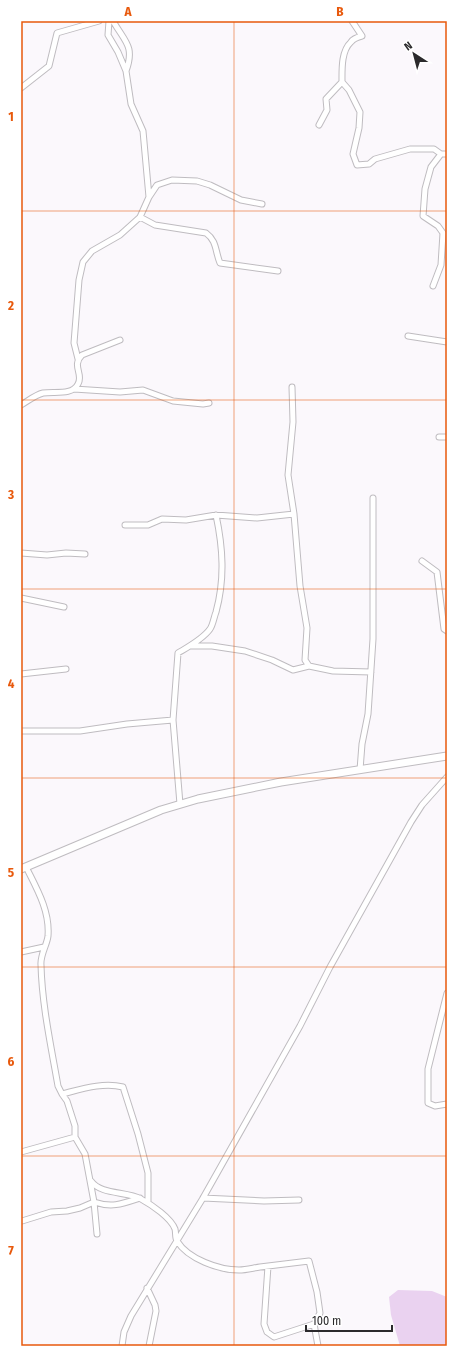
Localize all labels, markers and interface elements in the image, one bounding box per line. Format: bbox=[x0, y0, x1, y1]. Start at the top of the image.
text: A bbox=[123, 4, 132, 19]
text: B bbox=[336, 4, 344, 19]
north arrow bbox=[394, 34, 434, 74]
text: N bbox=[402, 39, 415, 54]
text: 1 bbox=[8, 109, 14, 124]
text: 2 bbox=[7, 298, 14, 313]
text: 3 bbox=[7, 487, 14, 502]
text: 4 bbox=[8, 676, 15, 691]
text: 5 bbox=[8, 865, 14, 880]
text: 6 bbox=[8, 1054, 15, 1069]
text: 7 bbox=[8, 1243, 14, 1258]
scale bar bbox=[306, 1307, 392, 1333]
text: 100 m bbox=[312, 1314, 341, 1328]

